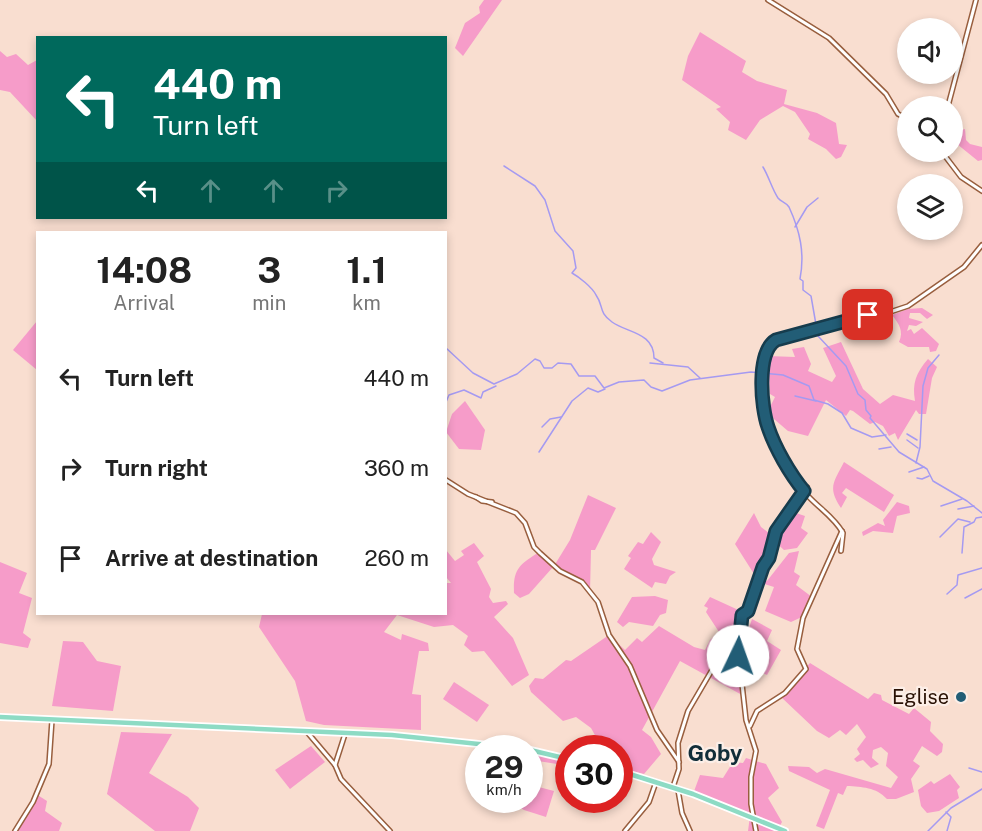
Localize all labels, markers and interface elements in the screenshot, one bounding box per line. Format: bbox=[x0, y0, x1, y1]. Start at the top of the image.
map controls bbox=[897, 18, 963, 240]
button: sound bbox=[897, 18, 963, 84]
text: 440 m bbox=[153, 59, 282, 108]
icon: left bbox=[54, 60, 132, 138]
button: search bbox=[897, 96, 963, 162]
text: Turn left bbox=[153, 109, 259, 141]
icon: left bbox=[131, 174, 164, 207]
icon: ahead bbox=[194, 174, 227, 207]
icon: ahead bbox=[257, 174, 290, 207]
icon: right bbox=[320, 174, 353, 207]
button: layers bbox=[897, 174, 963, 240]
text: 14:08 bbox=[96, 249, 192, 291]
text: 3 bbox=[257, 249, 281, 291]
text: 1.1 bbox=[346, 249, 387, 291]
pin bbox=[842, 289, 893, 340]
text: Arrival bbox=[113, 291, 175, 315]
text: min bbox=[252, 291, 286, 315]
text: km bbox=[352, 291, 381, 315]
icon: arrive bbox=[851, 298, 884, 331]
icon: left bbox=[54, 362, 87, 395]
text: Turn left bbox=[105, 365, 194, 391]
text: 440 m bbox=[364, 365, 429, 391]
icon: right bbox=[54, 452, 87, 485]
text: Turn right bbox=[105, 455, 208, 481]
text: 360 m bbox=[364, 455, 429, 481]
icon: arrive bbox=[54, 542, 87, 575]
text: Arrive at destination bbox=[105, 545, 318, 571]
text: 260 m bbox=[364, 545, 429, 571]
position arrow bbox=[706, 624, 770, 688]
place label: Eglise bbox=[892, 685, 949, 709]
marker: Eglise bbox=[954, 690, 968, 704]
speed limit sign: 30 bbox=[555, 735, 633, 813]
district label: Goby bbox=[688, 740, 743, 766]
text: 29 bbox=[485, 749, 523, 785]
text: km/h bbox=[486, 781, 522, 798]

